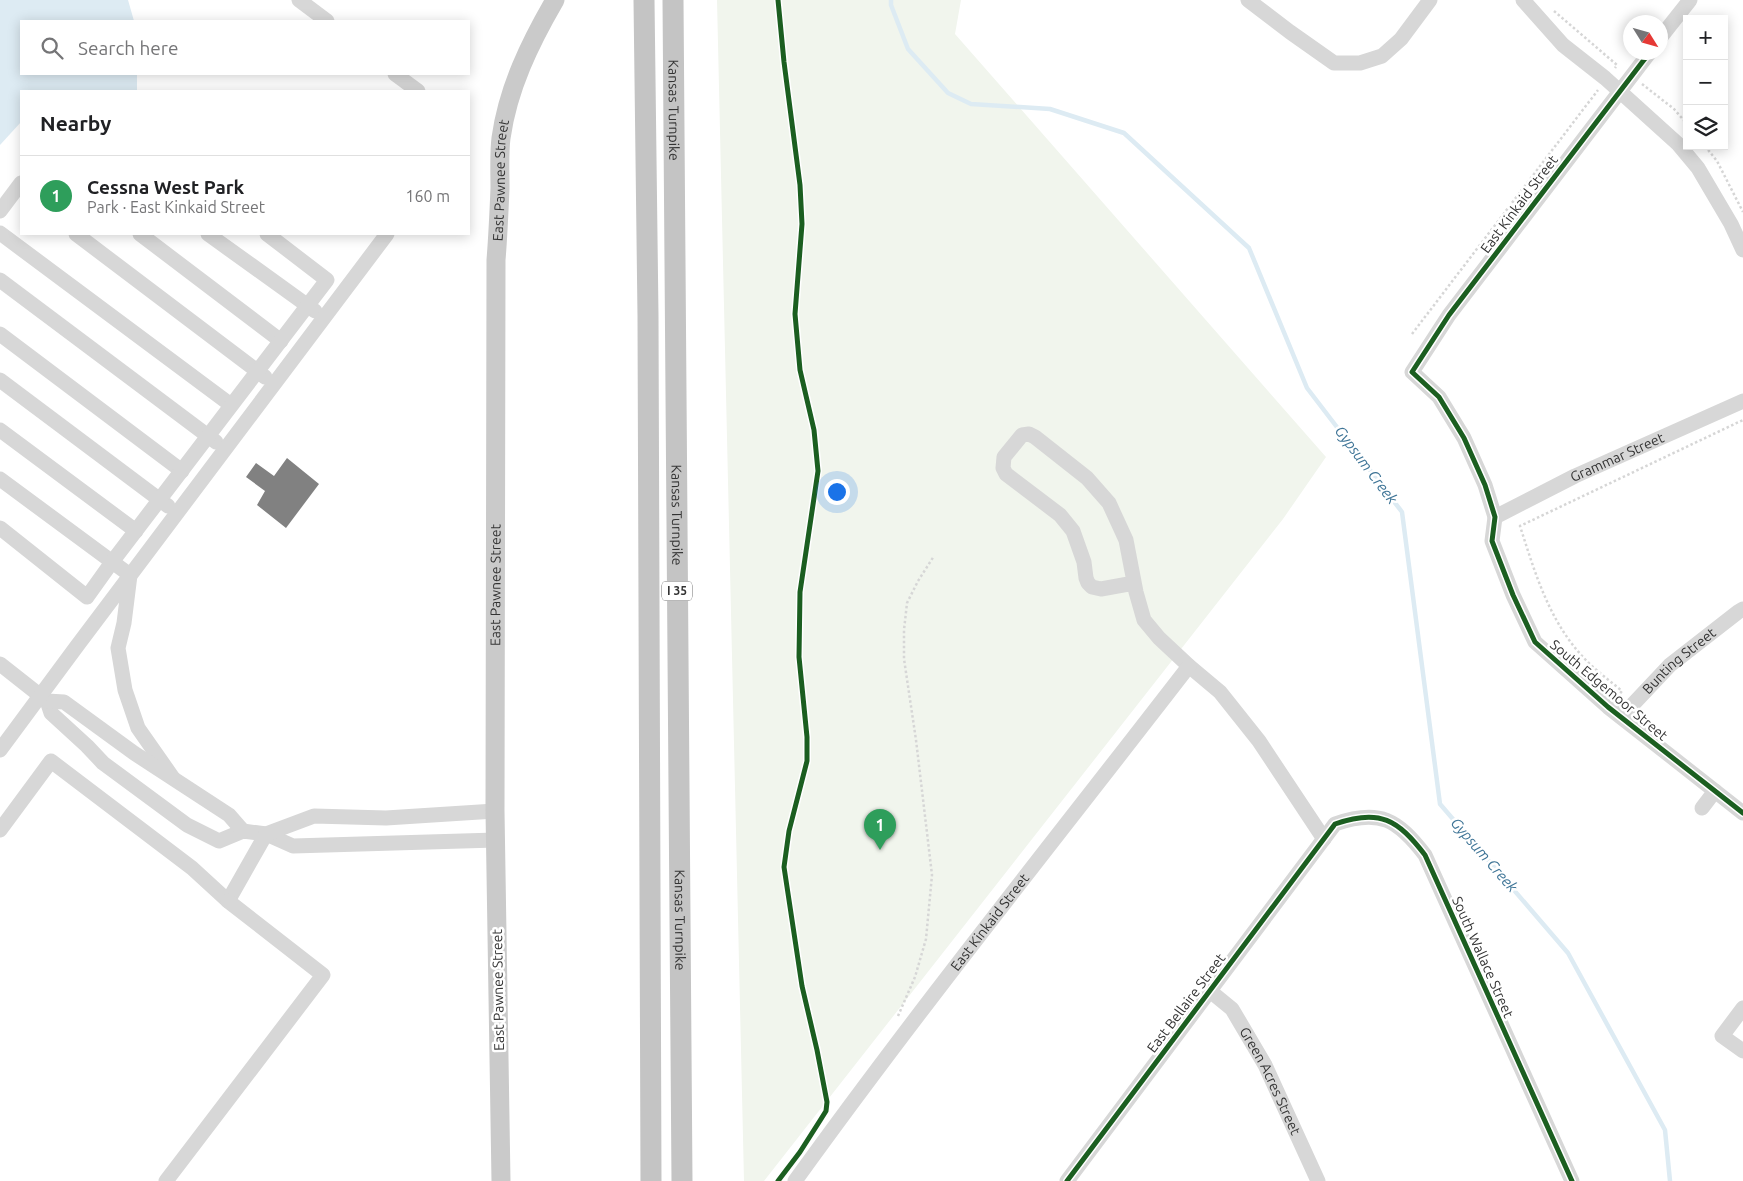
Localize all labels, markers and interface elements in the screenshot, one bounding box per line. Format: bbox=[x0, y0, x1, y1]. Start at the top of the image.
north arrow bbox=[1623, 15, 1668, 60]
map controls bbox=[1683, 15, 1728, 150]
button: + bbox=[1683, 15, 1728, 60]
search box bbox=[20, 20, 470, 75]
icon: search bbox=[38, 34, 66, 62]
text: Search here bbox=[78, 37, 178, 59]
street label: Kansas Turnpike bbox=[665, 59, 682, 161]
button: − bbox=[1683, 60, 1728, 105]
button: layers bbox=[1683, 105, 1728, 150]
text: Nearby bbox=[40, 111, 111, 135]
street label: East Pawnee Street bbox=[489, 117, 512, 242]
street label: East Kinkaid Street bbox=[1477, 152, 1561, 256]
text: Cessna West Park bbox=[87, 176, 244, 198]
text: 1 bbox=[51, 187, 61, 205]
text: 160 m bbox=[405, 187, 450, 205]
text: Park · East Kinkaid Street bbox=[87, 198, 265, 216]
water label: Gypsum Creek bbox=[1332, 422, 1401, 507]
street label: Grammar Street bbox=[1568, 429, 1667, 485]
street label: Kansas Turnpike bbox=[669, 464, 685, 566]
your location bbox=[824, 479, 850, 505]
street label: East Pawnee Street bbox=[487, 524, 504, 646]
road number: I 35 bbox=[662, 582, 692, 600]
street label: Bunting Street bbox=[1639, 624, 1719, 697]
street label: South Edgemoor Street bbox=[1547, 636, 1671, 744]
pin: 1 bbox=[864, 809, 896, 850]
water label: Gypsum Creek bbox=[1447, 814, 1522, 896]
street label: Kansas Turnpike bbox=[672, 869, 688, 971]
street label: East Kinkaid Street bbox=[947, 870, 1033, 974]
street label: South Wallace Street bbox=[1449, 894, 1517, 1021]
street label: East Pawnee Street bbox=[489, 928, 507, 1051]
street label: East Bellaire Street bbox=[1144, 950, 1229, 1056]
street label: Green Acres Street bbox=[1236, 1024, 1304, 1138]

